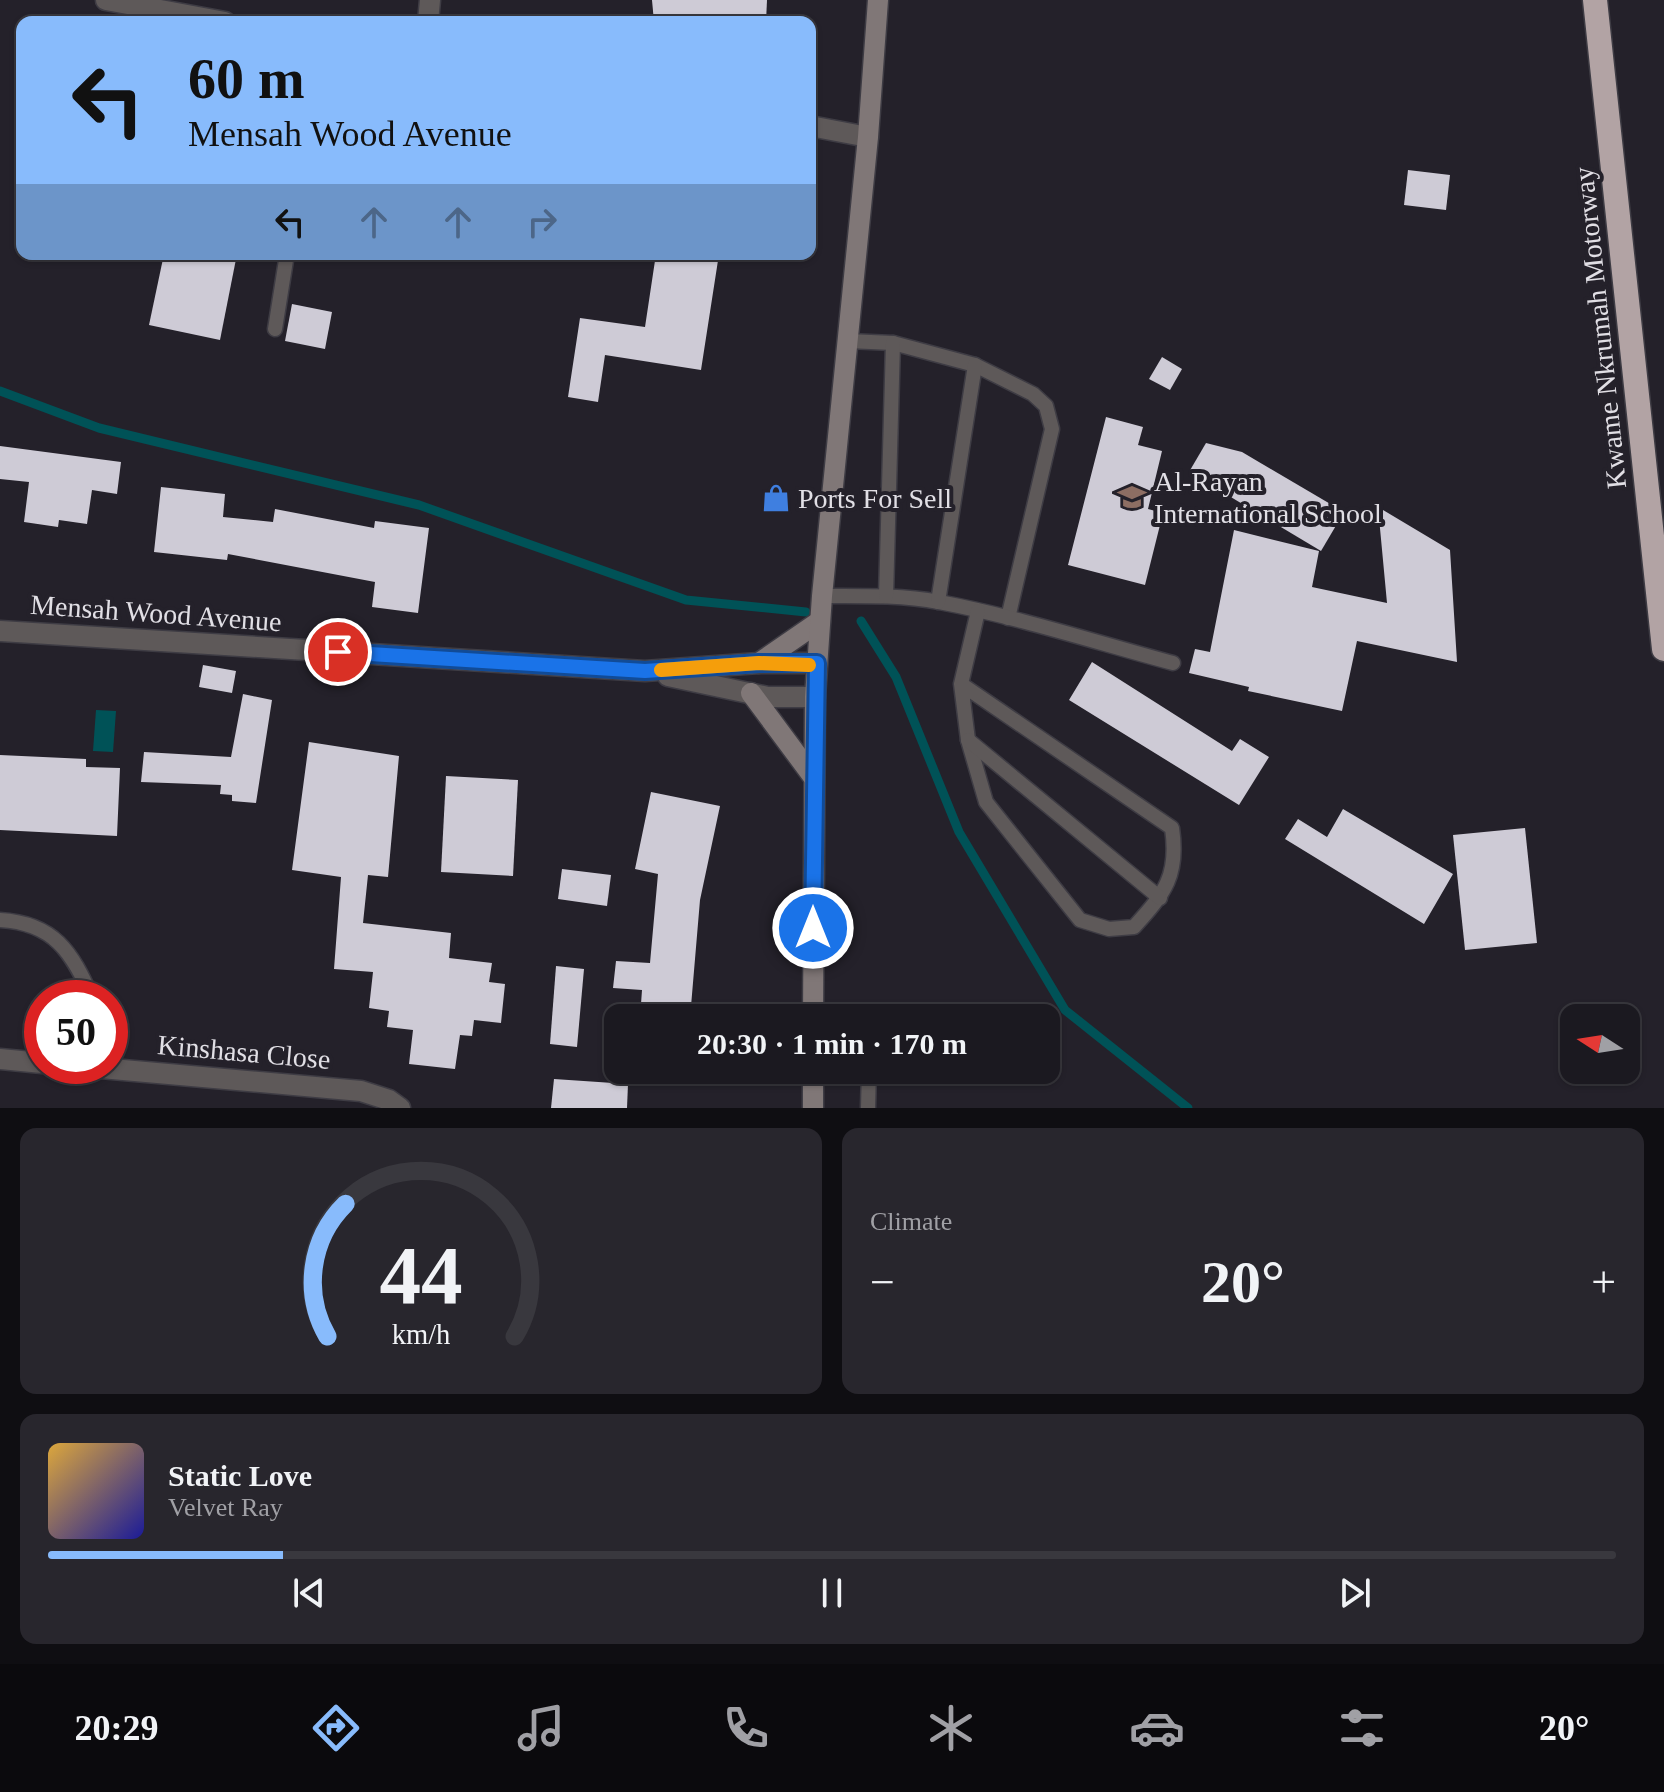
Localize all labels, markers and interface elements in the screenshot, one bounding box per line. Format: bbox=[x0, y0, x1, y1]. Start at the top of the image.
icon: left bbox=[56, 48, 160, 152]
text: 60 m bbox=[188, 48, 305, 110]
text: Mensah Wood Avenue bbox=[188, 114, 512, 154]
street label: Kwame Nkrumah Motorway bbox=[1568, 166, 1632, 490]
icon: left bbox=[268, 200, 312, 244]
icon: ahead bbox=[352, 200, 396, 244]
icon: ahead bbox=[436, 200, 480, 244]
icon: right bbox=[520, 200, 564, 244]
place label: Al-Rayan International School bbox=[1154, 466, 1382, 529]
school or university icon: Al-Rayan International School bbox=[1117, 482, 1147, 512]
shop icon: Ports For Sell bbox=[761, 483, 791, 513]
place label: Ports For Sell bbox=[798, 483, 952, 514]
street label: Mensah Wood Avenue bbox=[29, 589, 283, 637]
pin bbox=[304, 618, 372, 686]
icon: arrive bbox=[316, 630, 360, 674]
position arrow bbox=[771, 886, 855, 970]
speed limit sign: 50 bbox=[24, 980, 128, 1084]
north arrow bbox=[1560, 1004, 1640, 1084]
map controls bbox=[1560, 1004, 1640, 1084]
text: 20:30 · 1 min · 170 m bbox=[697, 1027, 967, 1060]
street label: Kinshasa Close bbox=[156, 1029, 332, 1075]
text: Climate bbox=[870, 1207, 952, 1236]
text: 44 bbox=[379, 1229, 463, 1321]
text: 20° bbox=[1201, 1249, 1285, 1315]
text: − bbox=[870, 1258, 895, 1307]
text: + bbox=[1591, 1258, 1616, 1307]
text: km/h bbox=[392, 1319, 450, 1350]
text: Static Love bbox=[168, 1459, 312, 1492]
text: Velvet Ray bbox=[168, 1493, 283, 1522]
icon: previous bbox=[287, 1571, 331, 1615]
icon: pause bbox=[810, 1571, 854, 1615]
icon: next bbox=[1333, 1571, 1377, 1615]
icon: directions bbox=[308, 1700, 364, 1756]
icon: music bbox=[513, 1700, 569, 1756]
icon: phone bbox=[718, 1700, 774, 1756]
icon: climate bbox=[923, 1700, 979, 1756]
icon: car bbox=[1129, 1700, 1185, 1756]
icon: filters bbox=[1334, 1700, 1390, 1756]
text: 20:29 bbox=[75, 1708, 159, 1748]
text: 20° bbox=[1539, 1708, 1589, 1748]

